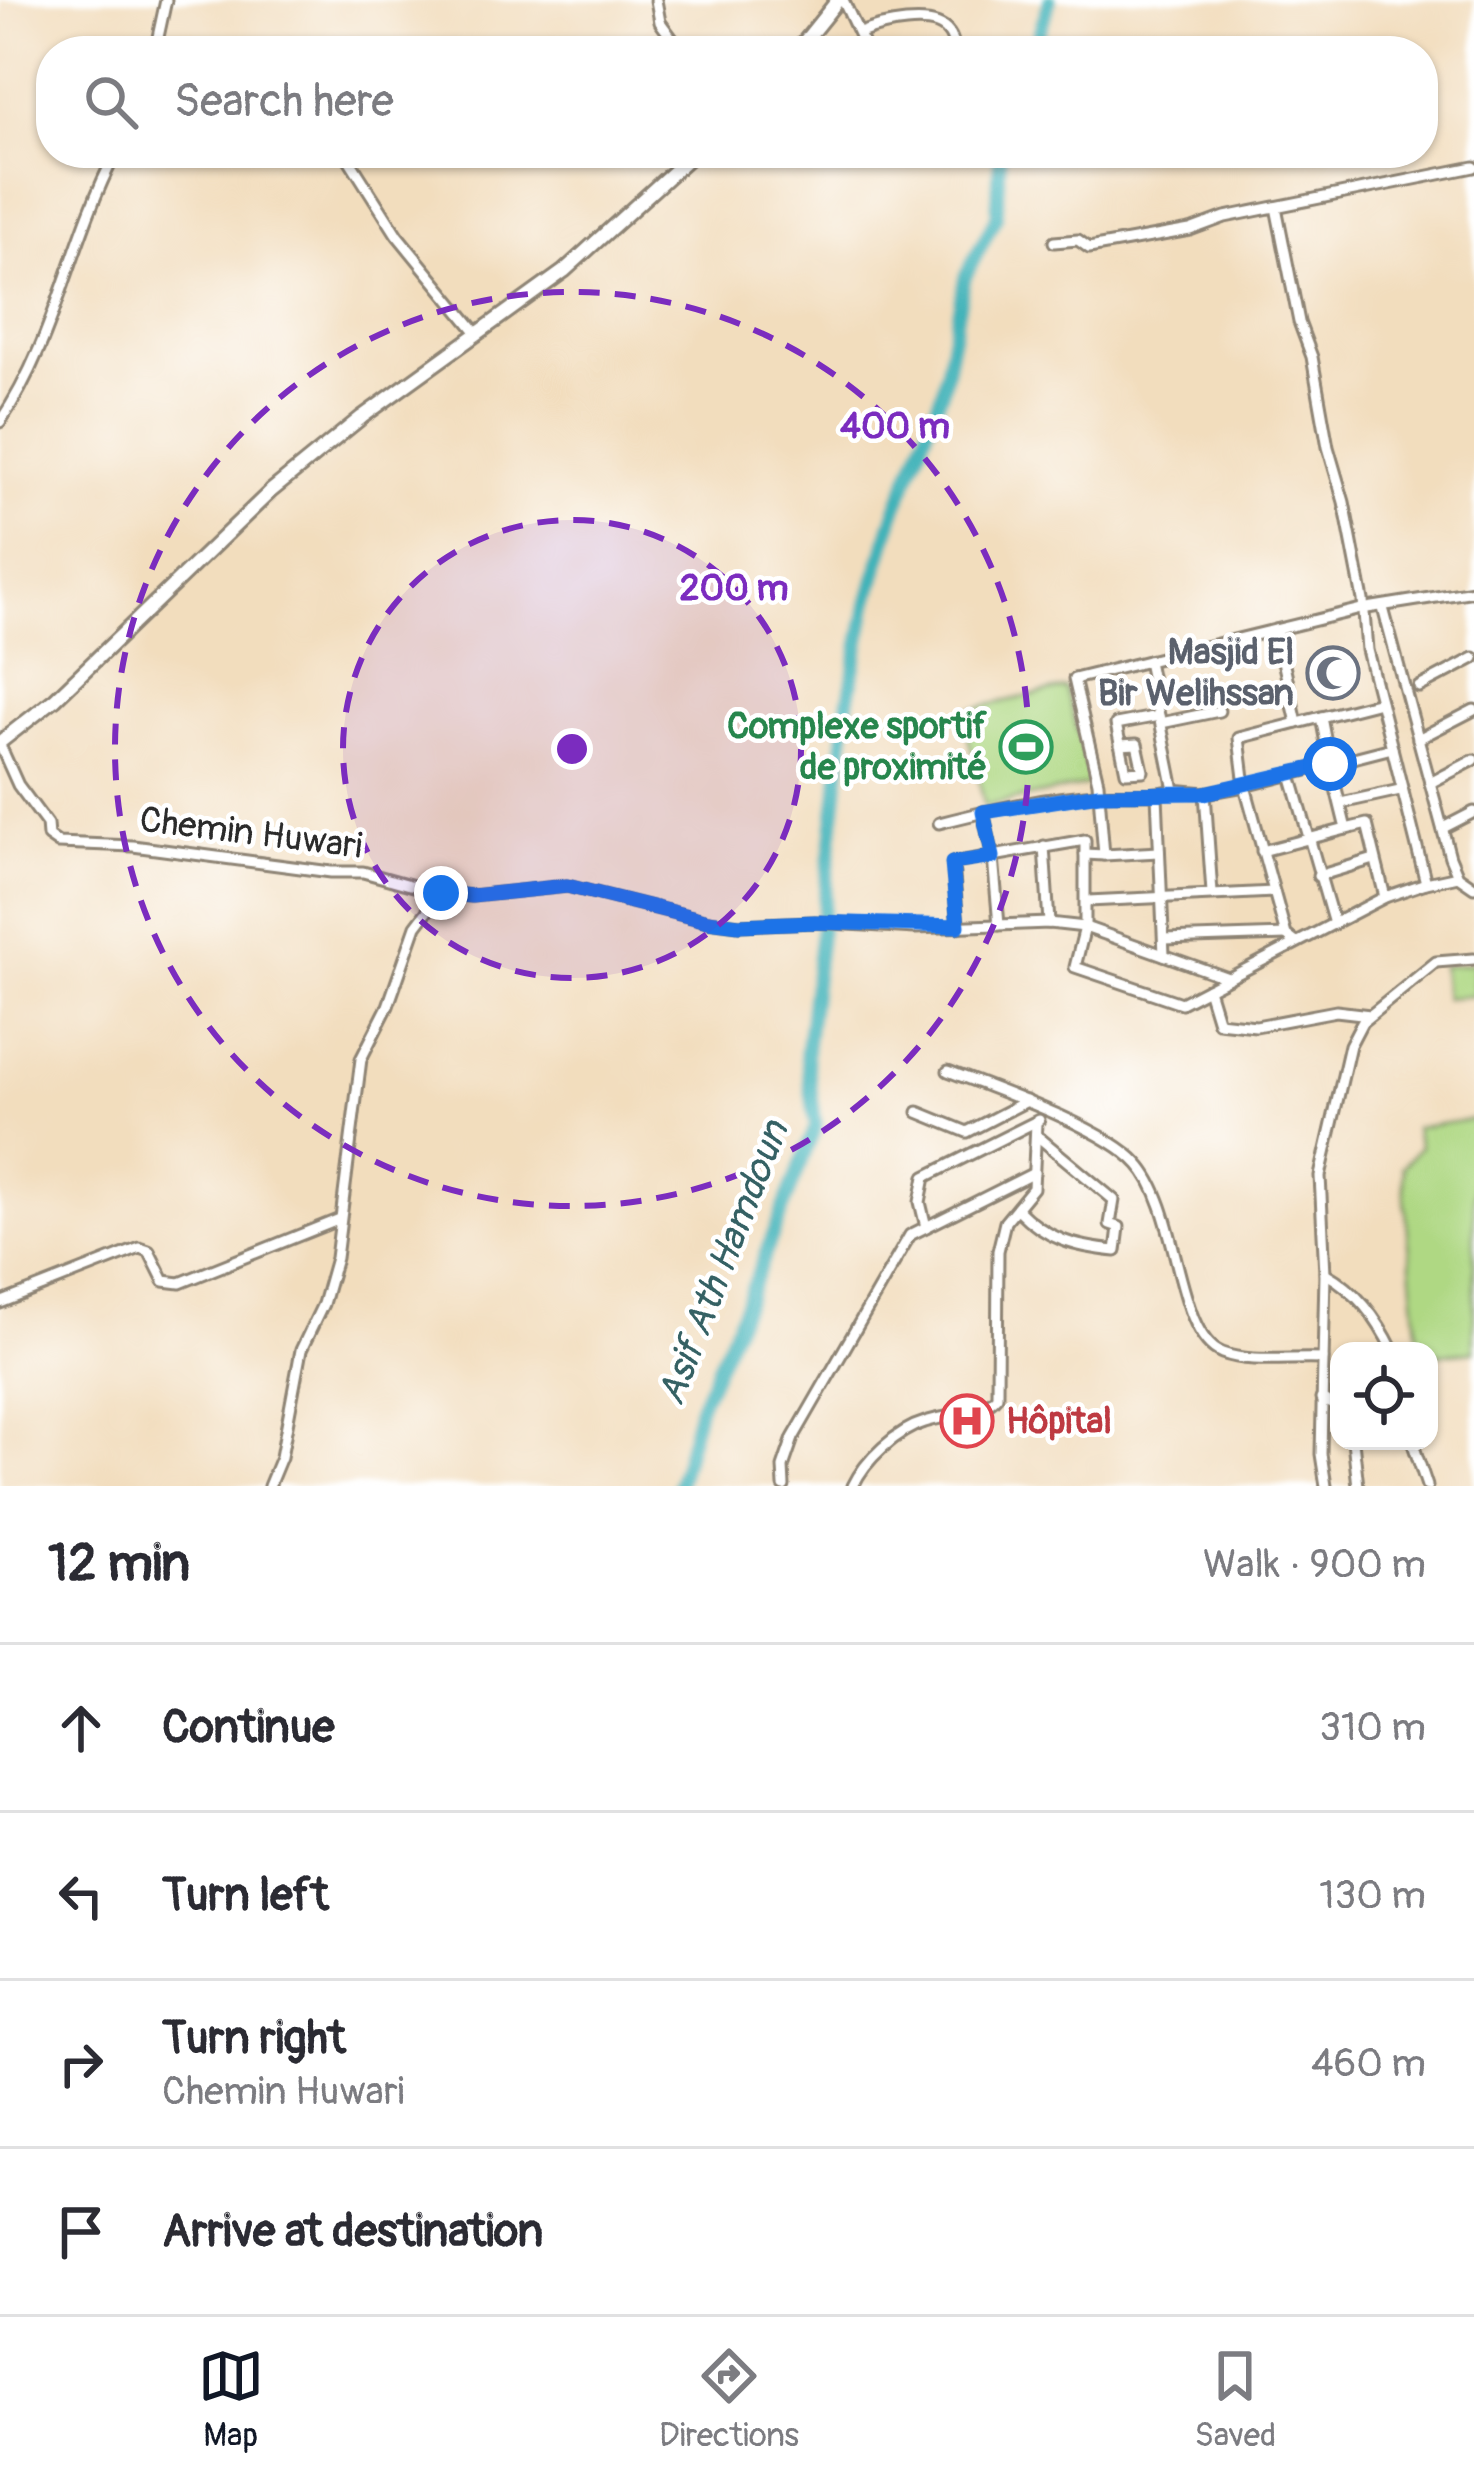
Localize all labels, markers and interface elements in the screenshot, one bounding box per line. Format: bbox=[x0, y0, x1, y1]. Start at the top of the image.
search box bbox=[36, 36, 1438, 168]
icon: search bbox=[78, 69, 144, 135]
text: Search here bbox=[174, 74, 394, 130]
text: 400 m bbox=[840, 404, 950, 449]
text: 200 m bbox=[679, 566, 789, 611]
place label: Masjid El Bir Welihssan bbox=[1098, 630, 1294, 716]
mosque icon: Masjid El Bir Welihssan bbox=[1305, 645, 1361, 701]
place label: Complexe sportif de proximité bbox=[727, 704, 987, 790]
sports icon: Complexe sportif de proximité bbox=[998, 719, 1054, 775]
centre of rings bbox=[551, 728, 593, 770]
route start bbox=[1303, 737, 1357, 791]
street label: Chemin Huwari bbox=[137, 797, 365, 869]
route end bbox=[414, 866, 468, 920]
water label: Asif Ath Hamdoun bbox=[646, 1112, 800, 1412]
map controls bbox=[1330, 1342, 1438, 1450]
button: locate bbox=[1330, 1342, 1438, 1450]
hospital icon: Hôpital bbox=[939, 1393, 995, 1449]
place label: Hôpital bbox=[1006, 1399, 1112, 1444]
text: 12 min bbox=[48, 1532, 190, 1596]
text: Walk · 900 m bbox=[1203, 1540, 1426, 1589]
icon: ahead bbox=[48, 1695, 114, 1761]
text: Continue bbox=[162, 1700, 335, 1756]
text: 310 m bbox=[1319, 1703, 1426, 1752]
icon: left bbox=[48, 1863, 114, 1929]
text: Turn left bbox=[162, 1868, 329, 1924]
text: 130 m bbox=[1319, 1871, 1426, 1920]
text: Turn right bbox=[162, 2011, 346, 2067]
icon: right bbox=[48, 2031, 114, 2097]
text: 460 m bbox=[1311, 2039, 1426, 2088]
text: Chemin Huwari bbox=[162, 2067, 405, 2116]
icon: arrive bbox=[48, 2199, 114, 2265]
text: Arrive at destination bbox=[162, 2204, 543, 2260]
tab: Map bbox=[198, 2343, 264, 2456]
tab: Directions bbox=[659, 2343, 799, 2456]
tab: Saved bbox=[1194, 2343, 1276, 2456]

